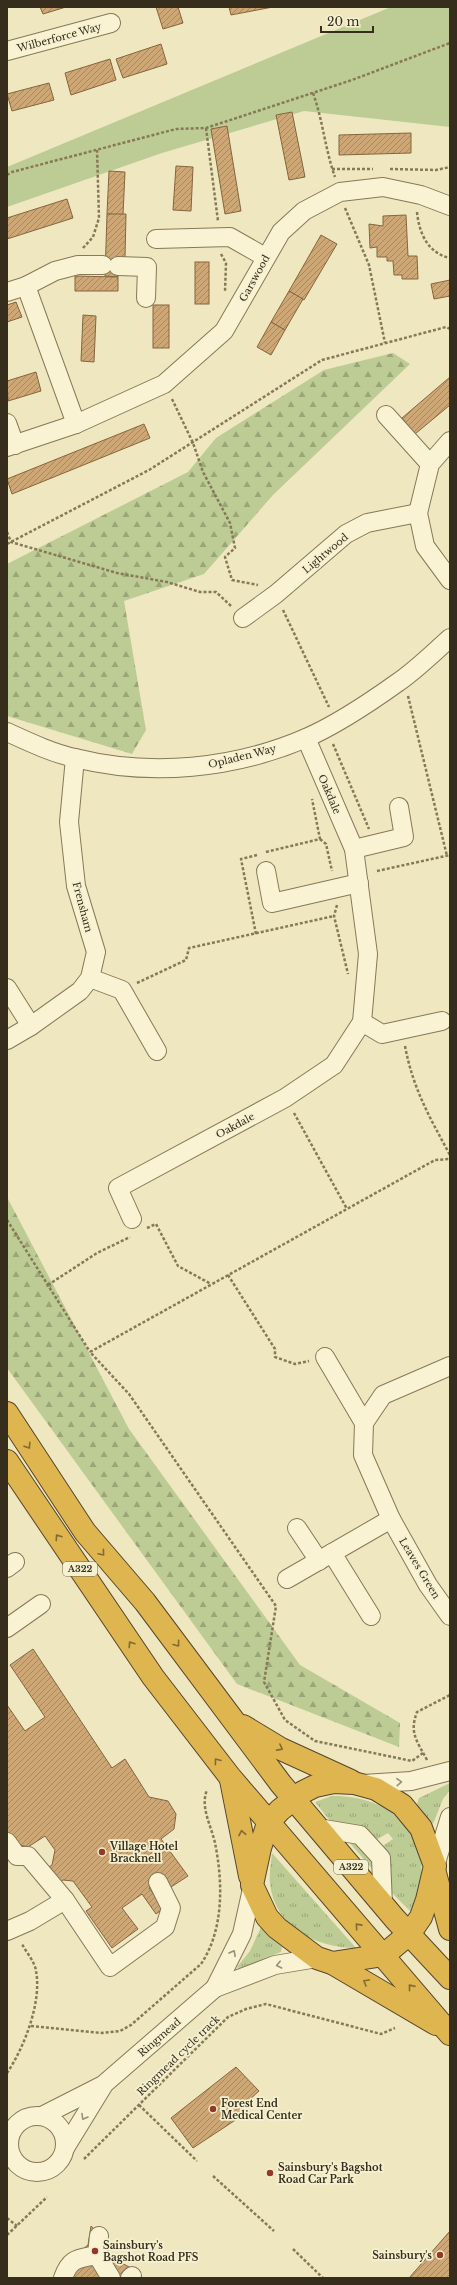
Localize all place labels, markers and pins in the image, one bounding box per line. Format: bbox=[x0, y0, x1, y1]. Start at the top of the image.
place label: Village Hotel Bracknell bbox=[109, 1840, 178, 1865]
marker: Village Hotel Bracknell bbox=[97, 1847, 107, 1857]
place label: Forest End Medical Center bbox=[221, 2097, 302, 2122]
marker: Forest End Medical Center bbox=[208, 2104, 218, 2114]
place label: Sainsbury's Bagshot Road Car Park bbox=[278, 2161, 383, 2186]
marker: Sainsbury's Bagshot Road Car Park bbox=[265, 2168, 275, 2178]
place label: Sainsbury's Bagshot Road PFS bbox=[103, 2239, 199, 2264]
marker: Sainsbury's Bagshot Road PFS bbox=[90, 2246, 100, 2256]
place label: Sainsbury's bbox=[372, 2249, 432, 2262]
marker: Sainsbury's bbox=[435, 2250, 445, 2260]

